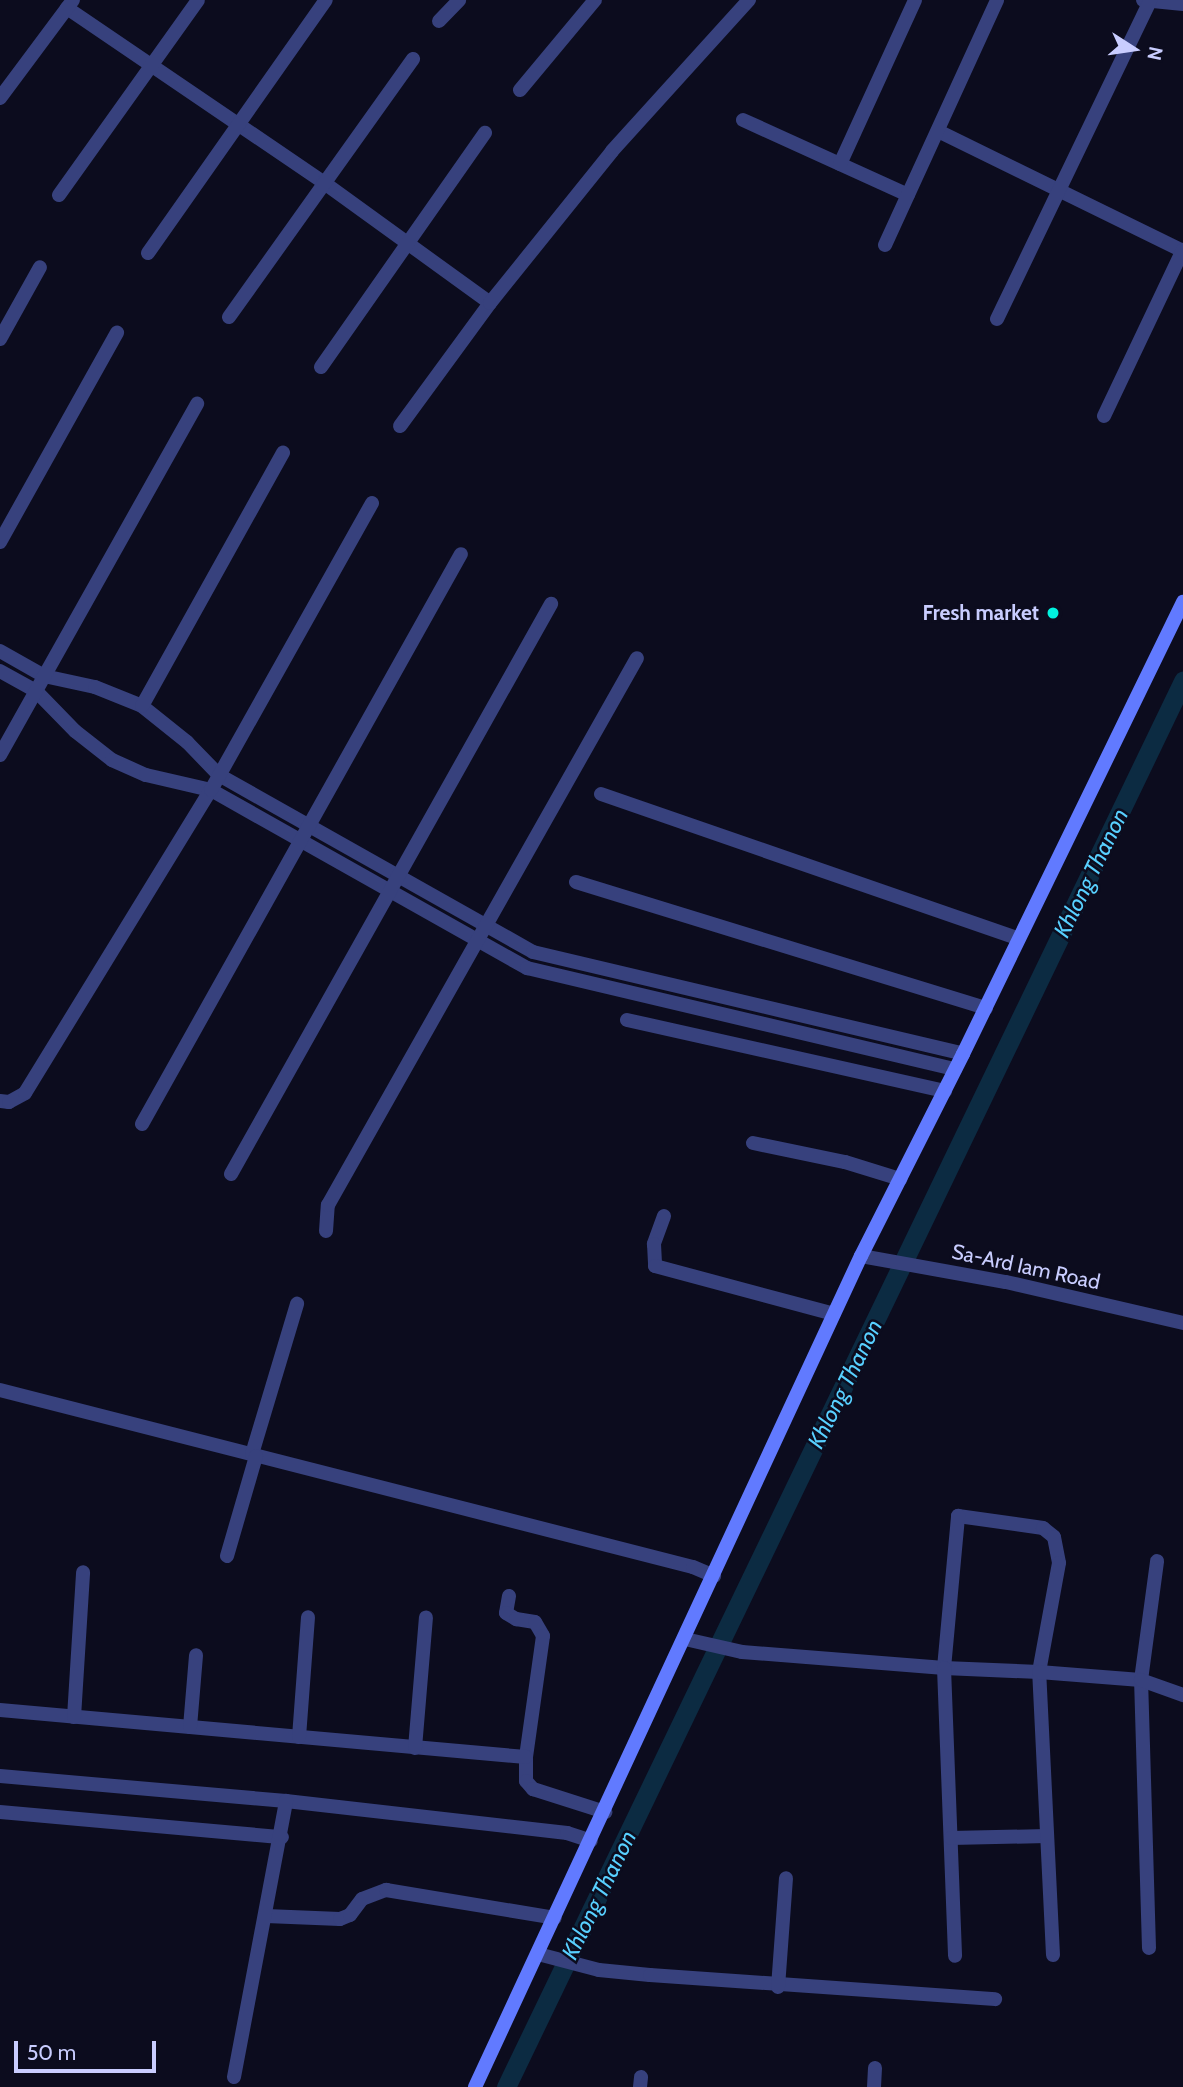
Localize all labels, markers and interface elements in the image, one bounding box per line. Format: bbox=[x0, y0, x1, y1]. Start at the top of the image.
north arrow bbox=[1099, 14, 1169, 84]
text: N bbox=[1142, 45, 1168, 62]
place label: Fresh market bbox=[923, 600, 1039, 626]
marker: Fresh market bbox=[1045, 605, 1061, 621]
water label: Khlong Thanon bbox=[1048, 804, 1134, 942]
street label: Sa-Ard Iam Road bbox=[950, 1239, 1102, 1295]
water label: Khlong Thanon bbox=[802, 1315, 888, 1453]
water label: Khlong Thanon bbox=[556, 1826, 642, 1964]
scale bar bbox=[18, 2028, 159, 2072]
text: 50 m bbox=[27, 2040, 76, 2065]

